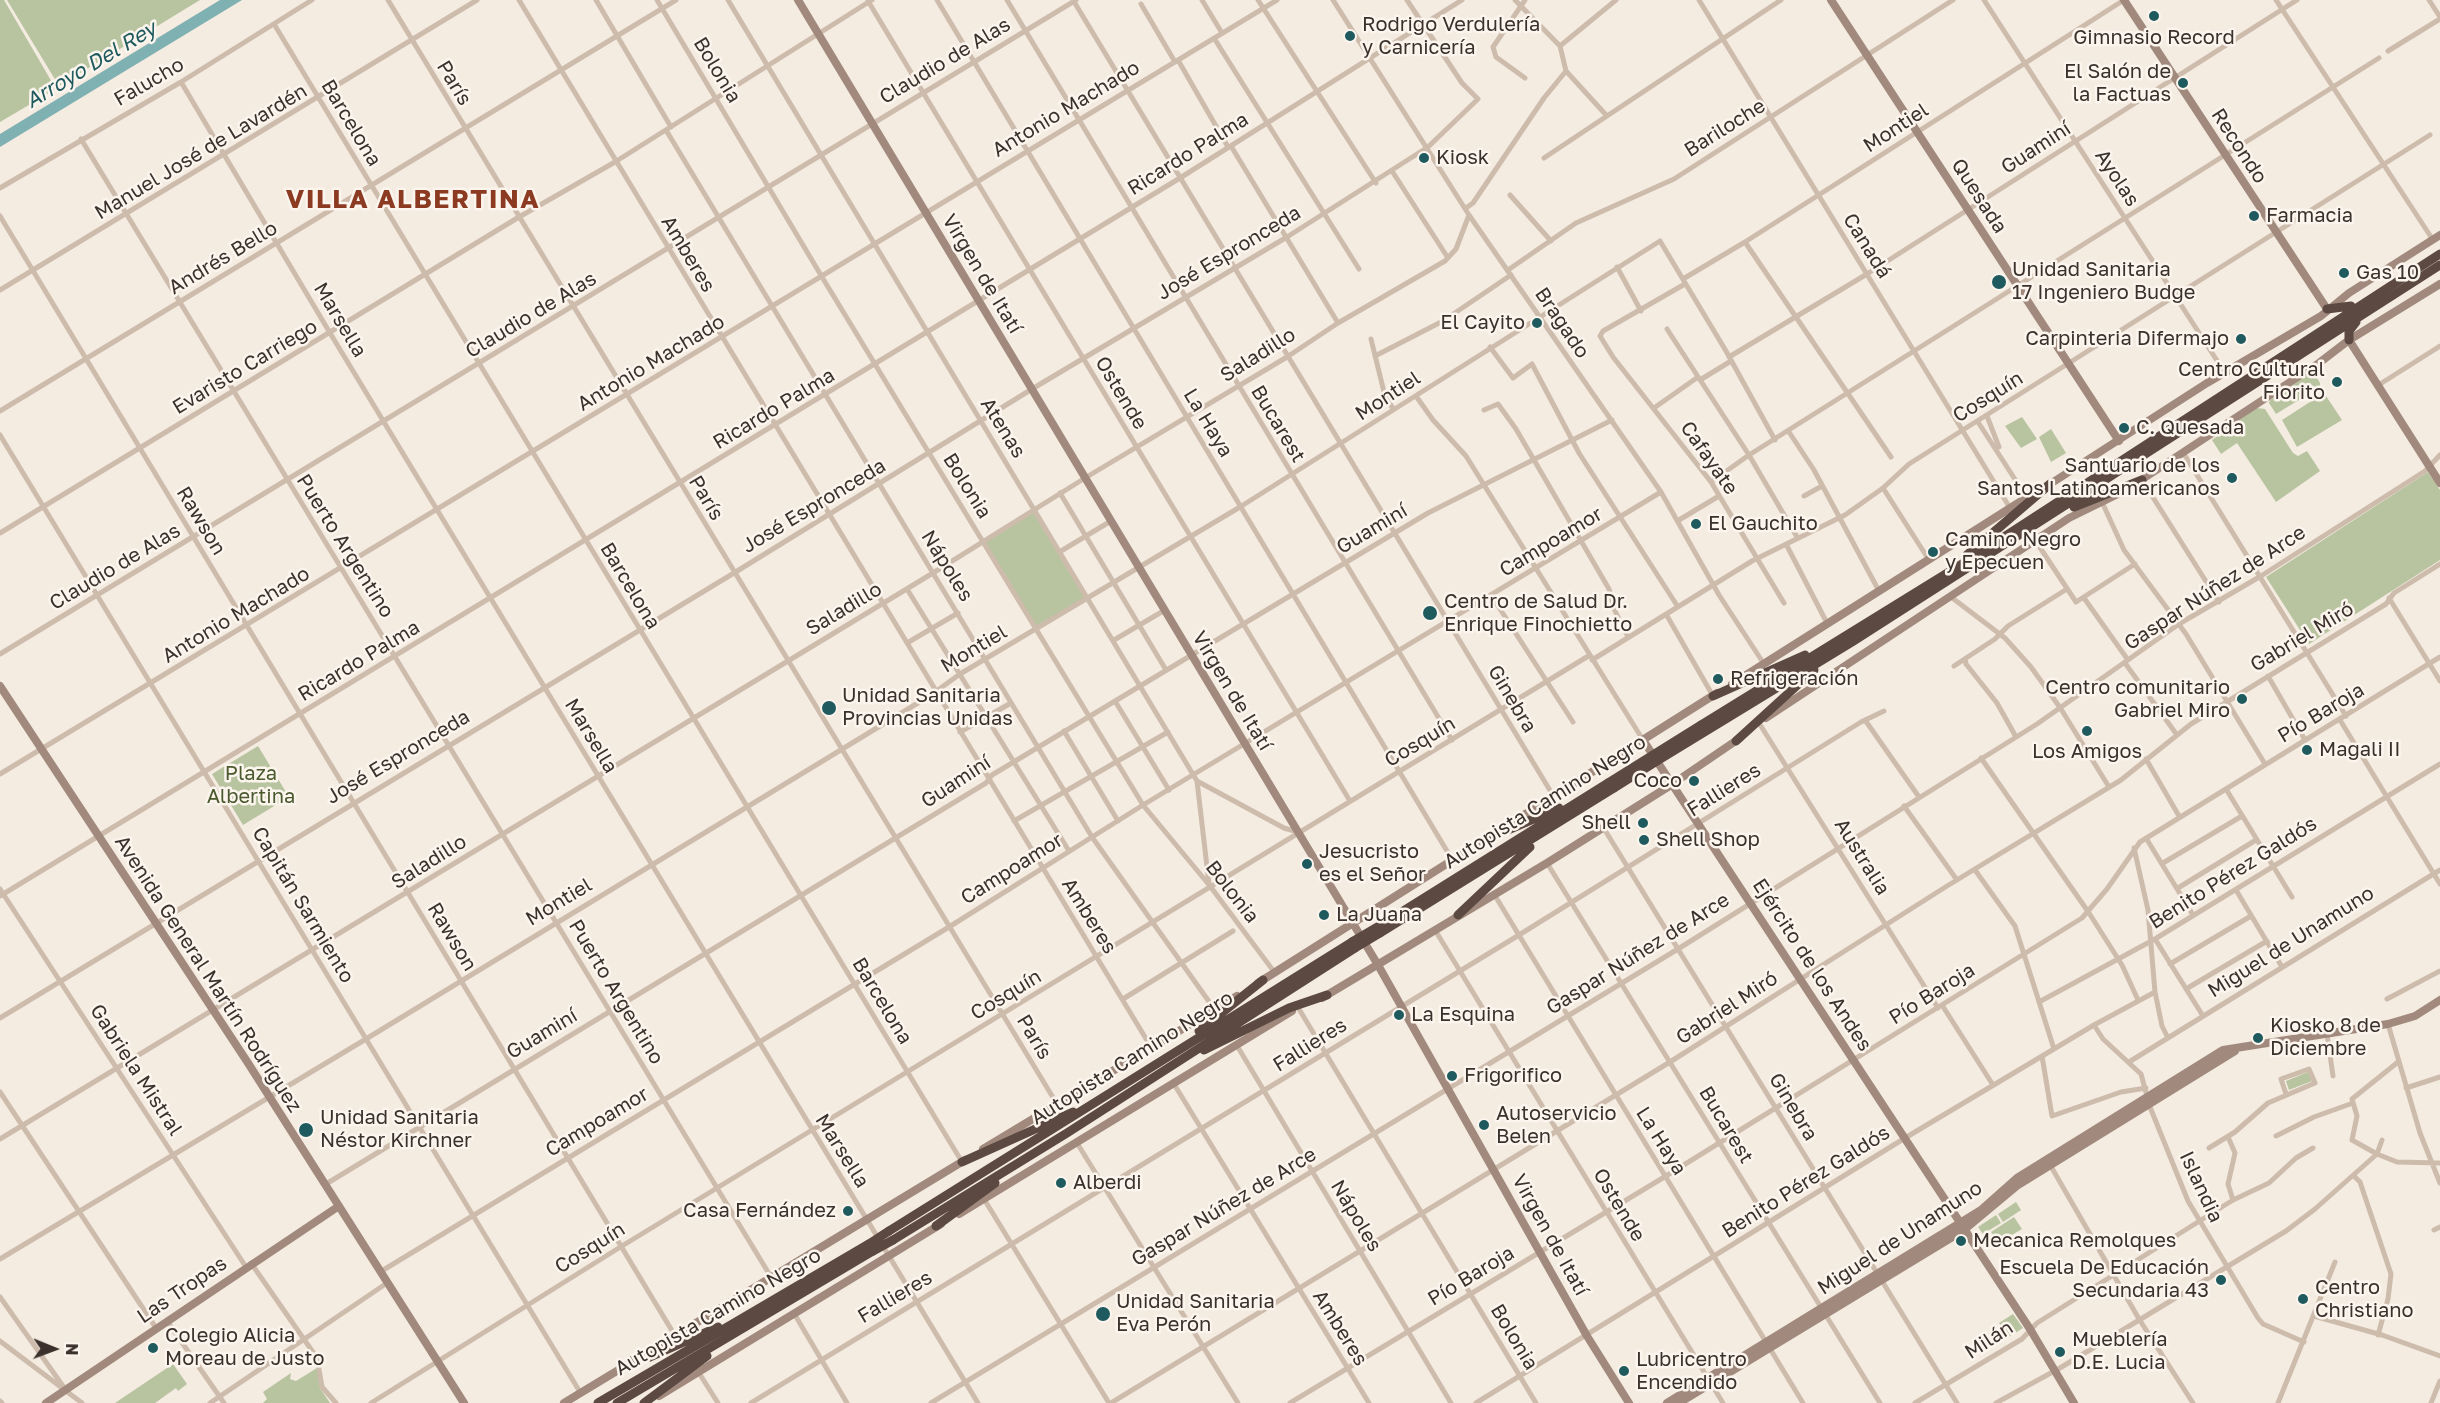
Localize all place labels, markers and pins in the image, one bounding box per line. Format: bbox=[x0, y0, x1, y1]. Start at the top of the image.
marker: Gimnasio Record bbox=[2147, 9, 2161, 23]
place label: Rodrigo Verdulería y Carnicería bbox=[1362, 13, 1540, 60]
place label: Gimnasio Record bbox=[2073, 26, 2235, 50]
marker: Rodrigo Verdulería y Carnicería bbox=[1343, 29, 1357, 43]
place label: El Salón de la Factuas bbox=[2064, 60, 2171, 107]
marker: El Salón de la Factuas bbox=[2176, 76, 2190, 90]
place label: Kiosk bbox=[1436, 146, 1489, 170]
marker: Kiosk bbox=[1417, 151, 1431, 165]
place label: Farmacia bbox=[2266, 204, 2353, 228]
marker: Farmacia bbox=[2247, 209, 2261, 223]
place label: Unidad Sanitaria 17 Ingeniero Budge bbox=[2012, 258, 2195, 305]
place label: Gas 10 bbox=[2356, 261, 2419, 285]
marker: Gas 10 bbox=[2337, 266, 2351, 280]
marker: Unidad Sanitaria 17 Ingeniero Budge bbox=[1990, 273, 2008, 291]
place label: El Cayito bbox=[1440, 311, 1525, 335]
marker: El Cayito bbox=[1530, 316, 1544, 330]
place label: Carpinteria Difermajo bbox=[2025, 327, 2229, 351]
marker: Carpinteria Difermajo bbox=[2234, 332, 2248, 346]
place label: Centro Cultural Fiorito bbox=[2178, 358, 2325, 405]
marker: Centro Cultural Fiorito bbox=[2330, 375, 2344, 389]
place label: C. Quesada bbox=[2136, 416, 2244, 440]
marker: C. Quesada bbox=[2117, 421, 2131, 435]
place label: Santuario de los Santos Latinoamericanos bbox=[1977, 454, 2220, 501]
marker: Santuario de los Santos Latinoamericanos bbox=[2225, 471, 2239, 485]
place label: El Gauchito bbox=[1708, 512, 1818, 536]
marker: El Gauchito bbox=[1689, 517, 1703, 531]
place label: Camino Negro y Epecuen bbox=[1945, 528, 2081, 575]
marker: Camino Negro y Epecuen bbox=[1926, 545, 1940, 559]
place label: Centro de Salud Dr. Enrique Finochietto bbox=[1444, 590, 1632, 637]
marker: Centro de Salud Dr. Enrique Finochietto bbox=[1421, 604, 1439, 622]
place label: Refrigeración bbox=[1730, 667, 1859, 691]
marker: Refrigeración bbox=[1711, 672, 1725, 686]
place label: Centro comunitario Gabriel Miro bbox=[2045, 676, 2230, 723]
place label: Unidad Sanitaria Provincias Unidas bbox=[842, 684, 1013, 731]
marker: Centro comunitario Gabriel Miro bbox=[2235, 692, 2249, 706]
marker: Unidad Sanitaria Provincias Unidas bbox=[820, 699, 838, 717]
marker: Los Amigos bbox=[2080, 724, 2094, 738]
place label: Magali II bbox=[2319, 738, 2400, 762]
place label: Los Amigos bbox=[2032, 740, 2142, 764]
marker: Magali II bbox=[2300, 743, 2314, 757]
place label: Coco bbox=[1634, 769, 1682, 793]
marker: Coco bbox=[1687, 774, 1701, 788]
place label: Shell bbox=[1582, 811, 1631, 835]
marker: Shell bbox=[1636, 816, 1650, 830]
place label: Shell Shop bbox=[1656, 828, 1760, 852]
marker: Shell Shop bbox=[1637, 833, 1651, 847]
place label: Jesucristo es el Señor bbox=[1319, 840, 1426, 887]
marker: Jesucristo es el Señor bbox=[1300, 857, 1314, 871]
place label: La Juana bbox=[1336, 903, 1422, 927]
marker: La Juana bbox=[1317, 908, 1331, 922]
place label: La Esquina bbox=[1411, 1003, 1515, 1027]
marker: La Esquina bbox=[1392, 1008, 1406, 1022]
place label: Kiosko 8 de Diciembre bbox=[2270, 1014, 2381, 1061]
marker: Kiosko 8 de Diciembre bbox=[2251, 1031, 2265, 1045]
place label: Frigorifico bbox=[1464, 1064, 1562, 1088]
marker: Frigorifico bbox=[1445, 1069, 1459, 1083]
place label: Autoservicio Belen bbox=[1496, 1102, 1617, 1149]
place label: Unidad Sanitaria Néstor Kirchner bbox=[320, 1106, 479, 1153]
marker: Autoservicio Belen bbox=[1477, 1118, 1491, 1132]
marker: Unidad Sanitaria Néstor Kirchner bbox=[297, 1121, 315, 1139]
place label: Alberdi bbox=[1073, 1171, 1142, 1195]
marker: Alberdi bbox=[1054, 1176, 1068, 1190]
place label: Casa Fernández bbox=[683, 1199, 836, 1223]
marker: Casa Fernández bbox=[841, 1204, 855, 1218]
place label: Mecanica Remolques bbox=[1973, 1229, 2176, 1253]
marker: Mecanica Remolques bbox=[1954, 1234, 1968, 1248]
place label: Escuela De Educación Secundaria 43 bbox=[1999, 1256, 2209, 1303]
marker: Escuela De Educación Secundaria 43 bbox=[2214, 1273, 2228, 1287]
place label: Centro Christiano bbox=[2315, 1276, 2414, 1323]
place label: Unidad Sanitaria Eva Perón bbox=[1116, 1290, 1275, 1337]
marker: Centro Christiano bbox=[2296, 1292, 2310, 1306]
marker: Unidad Sanitaria Eva Perón bbox=[1094, 1305, 1112, 1323]
place label: Colegio Alicia Moreau de Justo bbox=[165, 1324, 324, 1371]
place label: Mueblería D.E. Lucia bbox=[2072, 1328, 2167, 1375]
marker: Colegio Alicia Moreau de Justo bbox=[146, 1341, 160, 1355]
marker: Mueblería D.E. Lucia bbox=[2053, 1345, 2067, 1359]
place label: Lubricentro Encendido bbox=[1636, 1348, 1747, 1395]
marker: Lubricentro Encendido bbox=[1617, 1364, 1631, 1378]

